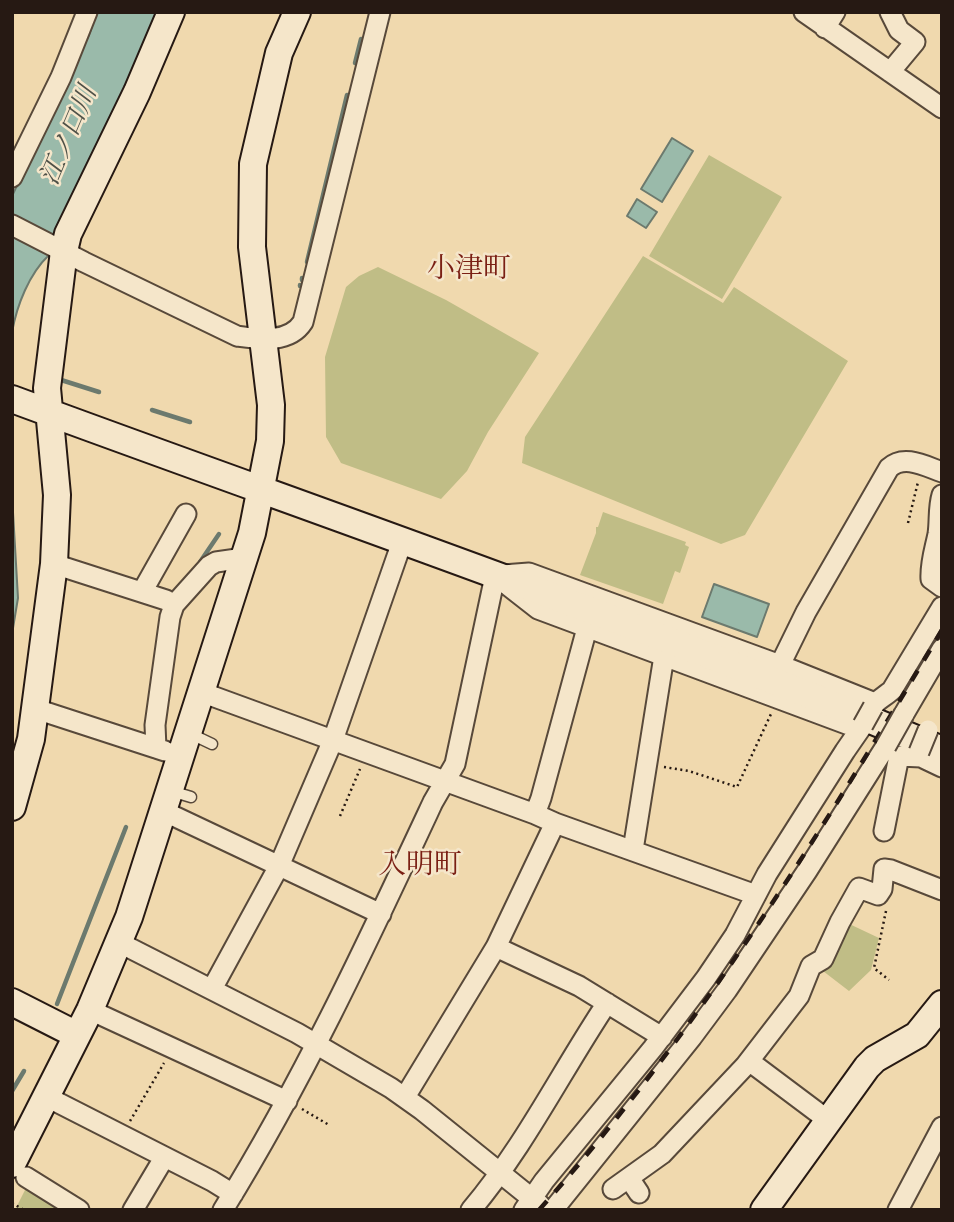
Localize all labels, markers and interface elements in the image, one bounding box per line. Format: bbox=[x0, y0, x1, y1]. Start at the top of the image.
water label: 江ノ口川 bbox=[35, 82, 105, 190]
district label: 小津町 bbox=[427, 253, 511, 287]
district label: 入明町 bbox=[378, 849, 462, 883]

